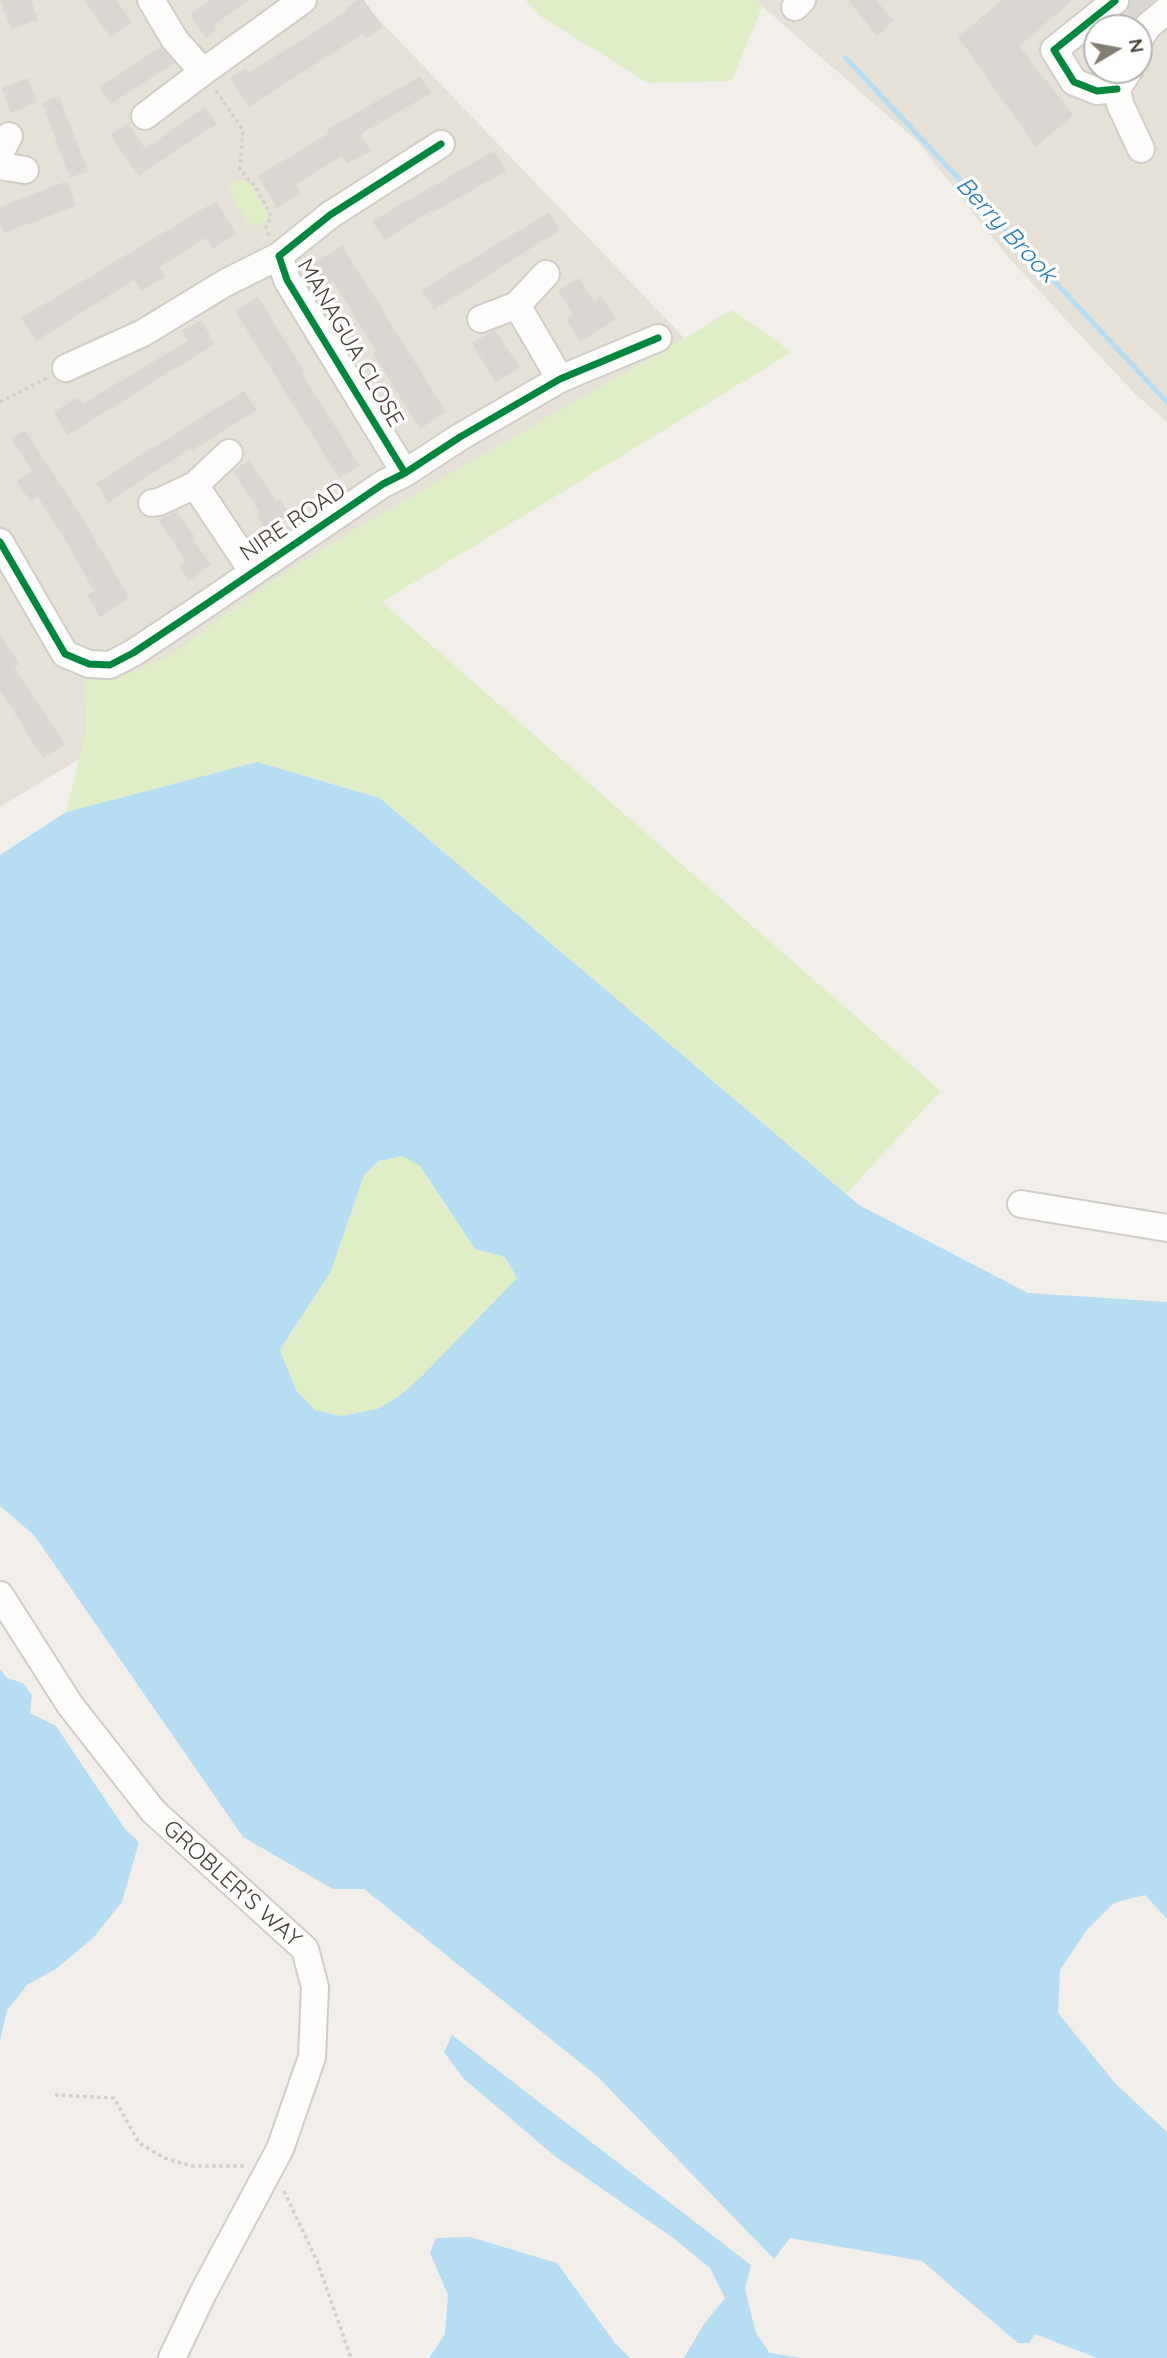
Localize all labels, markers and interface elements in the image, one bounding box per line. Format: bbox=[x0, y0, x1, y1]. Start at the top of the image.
north arrow bbox=[1083, 14, 1153, 84]
text: N bbox=[1124, 37, 1150, 55]
water label: Berry Brook bbox=[950, 171, 1062, 289]
street label: MANAGUA CLOSE bbox=[291, 254, 409, 432]
street label: NIRE ROAD bbox=[235, 477, 351, 567]
street label: GROBLER'S WAY bbox=[157, 1815, 307, 1953]

